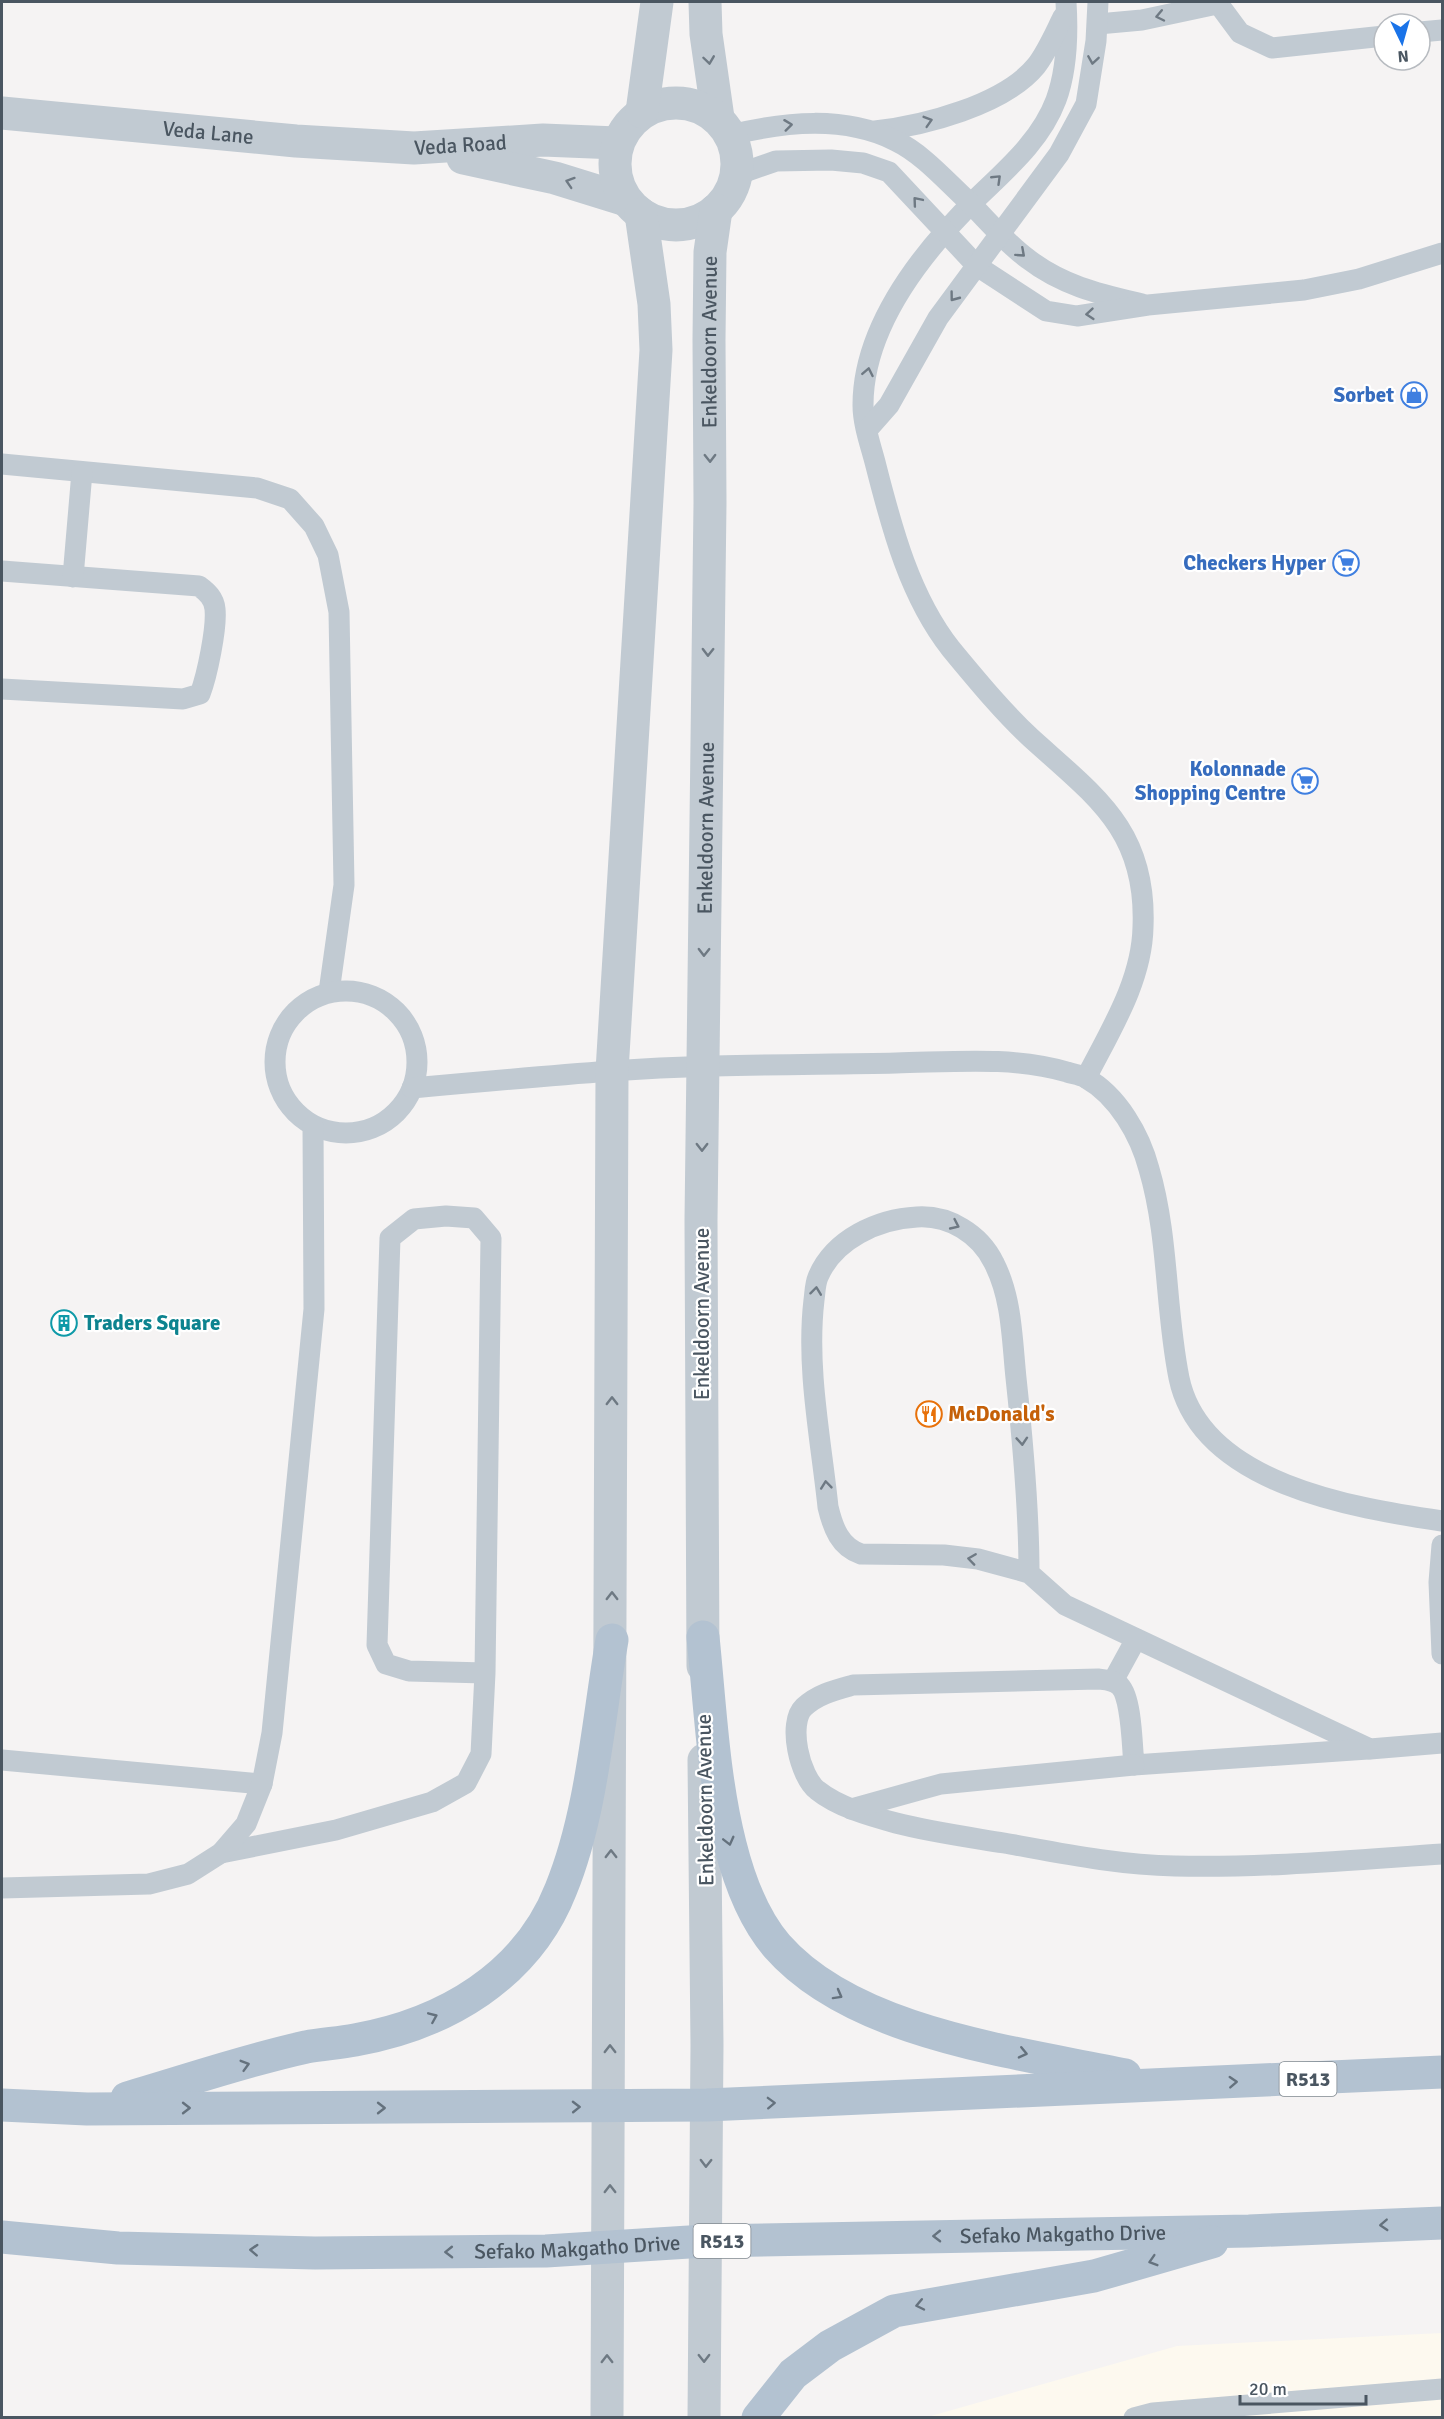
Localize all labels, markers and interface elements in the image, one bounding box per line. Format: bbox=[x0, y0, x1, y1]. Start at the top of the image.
one-way arrow bbox=[1155, 9, 1165, 22]
north arrow bbox=[1372, 12, 1432, 72]
text: N bbox=[1397, 45, 1410, 66]
one-way arrow bbox=[703, 55, 715, 64]
one-way arrow bbox=[1088, 55, 1100, 64]
street label: Veda Lane bbox=[161, 115, 255, 150]
one-way arrow bbox=[923, 116, 933, 128]
one-way arrow bbox=[783, 119, 792, 131]
street label: Veda Road bbox=[413, 129, 508, 161]
one-way arrow bbox=[990, 175, 1001, 186]
one-way arrow bbox=[565, 177, 576, 190]
one-way arrow bbox=[913, 197, 924, 208]
one-way arrow bbox=[1014, 246, 1025, 257]
street label: Enkeldoorn Avenue bbox=[696, 256, 723, 428]
one-way arrow bbox=[950, 290, 961, 301]
one-way arrow bbox=[1086, 307, 1095, 320]
one-way arrow bbox=[861, 368, 874, 378]
shop icon: Sorbet bbox=[1399, 380, 1429, 410]
place label: Sorbet bbox=[1333, 382, 1394, 408]
one-way arrow bbox=[704, 453, 716, 462]
supermarket icon: Checkers Hyper bbox=[1331, 548, 1361, 578]
place label: Checkers Hyper bbox=[1183, 550, 1327, 576]
one-way arrow bbox=[702, 648, 715, 657]
street label: Enkeldoorn Avenue bbox=[692, 742, 720, 914]
place label: Kolonnade Shopping Centre bbox=[1135, 756, 1286, 806]
supermarket icon: Kolonnade Shopping Centre bbox=[1290, 766, 1320, 796]
one-way arrow bbox=[698, 948, 710, 957]
one-way arrow bbox=[696, 1143, 708, 1152]
one-way arrow bbox=[949, 1218, 960, 1230]
street label: Enkeldoorn Avenue bbox=[689, 1228, 715, 1400]
one-way arrow bbox=[809, 1286, 821, 1295]
building icon: Traders Square bbox=[49, 1308, 79, 1338]
place label: Traders Square bbox=[84, 1310, 220, 1336]
one-way arrow bbox=[606, 1396, 618, 1405]
restaurant icon: McDonald's bbox=[914, 1399, 944, 1429]
place label: McDonald's bbox=[948, 1401, 1055, 1427]
one-way arrow bbox=[1016, 1436, 1029, 1445]
one-way arrow bbox=[820, 1480, 833, 1489]
one-way arrow bbox=[968, 1553, 977, 1565]
one-way arrow bbox=[606, 1591, 618, 1600]
street label: Enkeldoorn Avenue bbox=[690, 1714, 720, 1886]
one-way arrow bbox=[722, 1835, 735, 1845]
one-way arrow bbox=[605, 1849, 617, 1858]
one-way arrow bbox=[832, 1987, 842, 1999]
one-way arrow bbox=[427, 2012, 438, 2024]
one-way arrow bbox=[604, 2044, 616, 2053]
one-way arrow bbox=[1018, 2046, 1028, 2059]
one-way arrow bbox=[240, 2059, 250, 2072]
road number: R513 bbox=[1280, 2062, 1336, 2096]
one-way arrow bbox=[1228, 2076, 1237, 2089]
one-way arrow bbox=[766, 2096, 775, 2109]
one-way arrow bbox=[571, 2101, 580, 2114]
one-way arrow bbox=[181, 2102, 190, 2114]
one-way arrow bbox=[376, 2102, 385, 2114]
one-way arrow bbox=[700, 2159, 712, 2168]
one-way arrow bbox=[604, 2184, 616, 2193]
one-way arrow bbox=[1380, 2219, 1389, 2232]
street label: Sefako Makgatho Drive bbox=[960, 2220, 1166, 2249]
road number: R513 bbox=[694, 2224, 750, 2258]
street label: Sefako Makgatho Drive bbox=[474, 2230, 681, 2265]
one-way arrow bbox=[933, 2230, 942, 2243]
one-way arrow bbox=[249, 2244, 258, 2257]
one-way arrow bbox=[444, 2246, 453, 2259]
one-way arrow bbox=[1148, 2254, 1158, 2266]
one-way arrow bbox=[915, 2298, 925, 2311]
one-way arrow bbox=[698, 2354, 710, 2363]
one-way arrow bbox=[601, 2355, 614, 2364]
scale bar bbox=[1240, 2368, 1366, 2406]
text: 20 m bbox=[1249, 2378, 1287, 2400]

